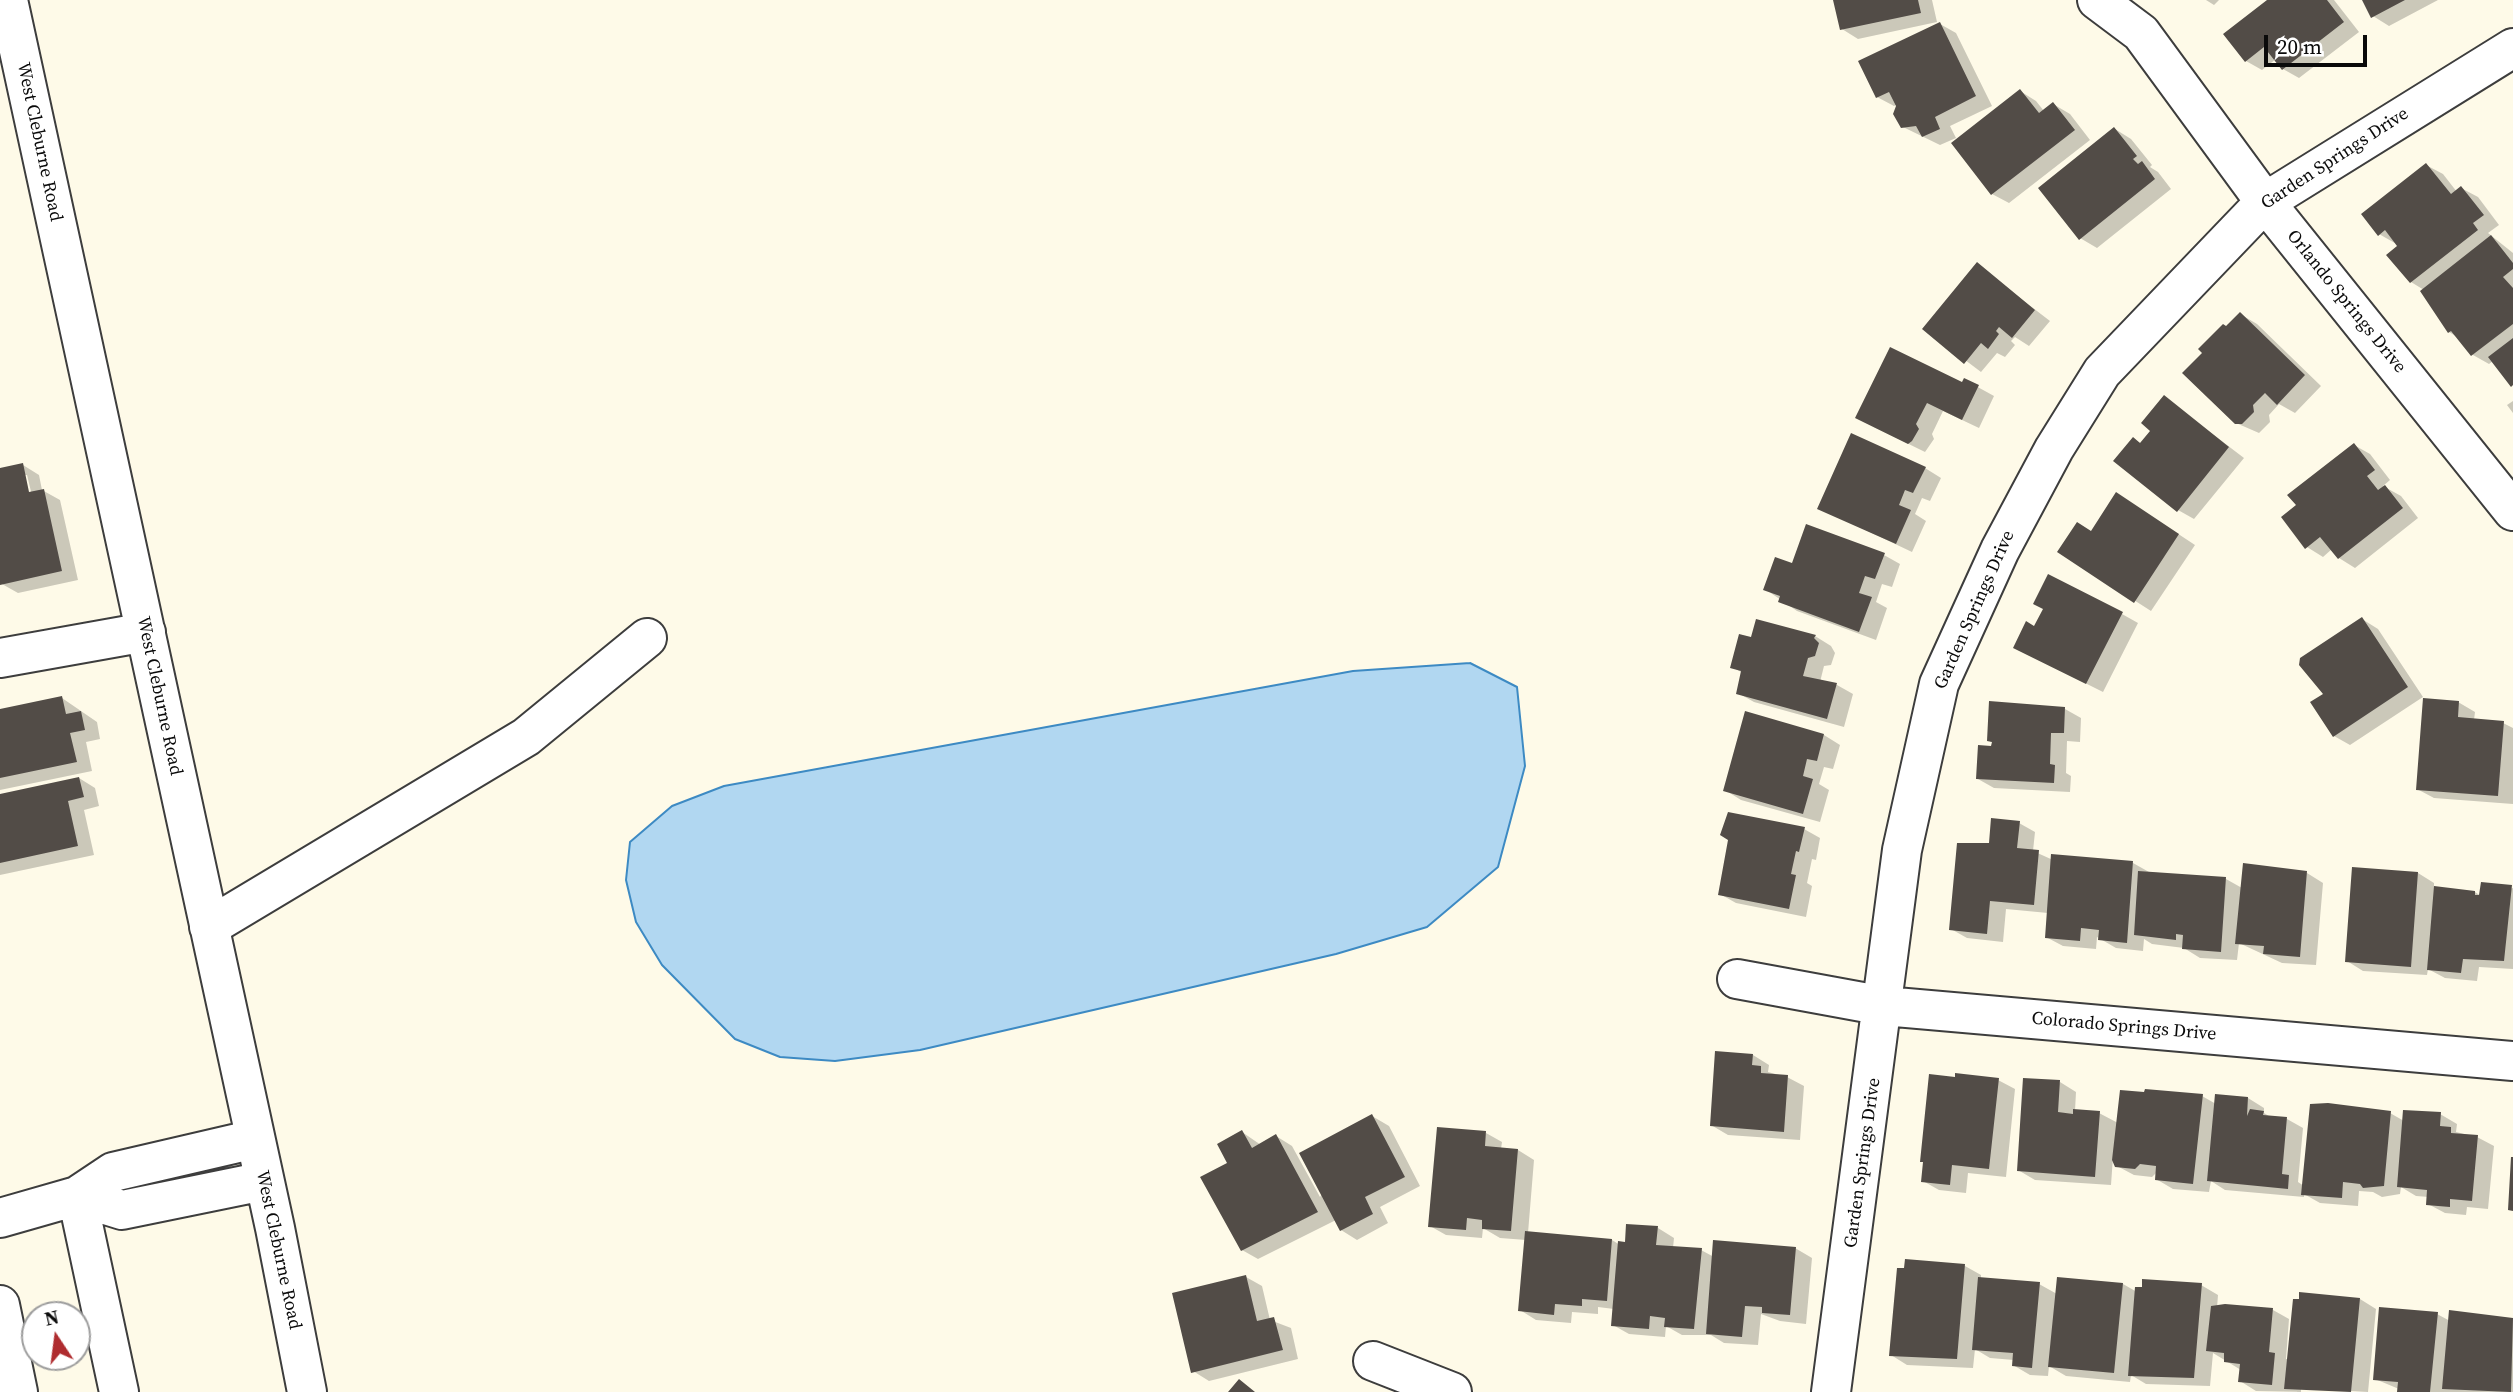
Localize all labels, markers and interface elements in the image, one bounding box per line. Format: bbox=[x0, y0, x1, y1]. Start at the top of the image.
scale bar bbox=[2268, 21, 2371, 65]
text: 20 m bbox=[2277, 32, 2322, 61]
street label: West Cleburne Road bbox=[12, 60, 66, 224]
street label: Garden Springs Drive bbox=[2257, 103, 2413, 215]
street label: Orlando Springs Drive bbox=[2282, 226, 2410, 378]
street label: Garden Springs Drive bbox=[1930, 527, 2020, 693]
street label: West Cleburne Road bbox=[132, 614, 186, 778]
street label: Colorado Springs Drive bbox=[2031, 1008, 2217, 1046]
street label: Garden Springs Drive bbox=[1840, 1077, 1886, 1249]
street label: West Cleburne Road bbox=[251, 1168, 305, 1332]
north arrow bbox=[21, 1301, 91, 1371]
text: N bbox=[42, 1303, 61, 1332]

